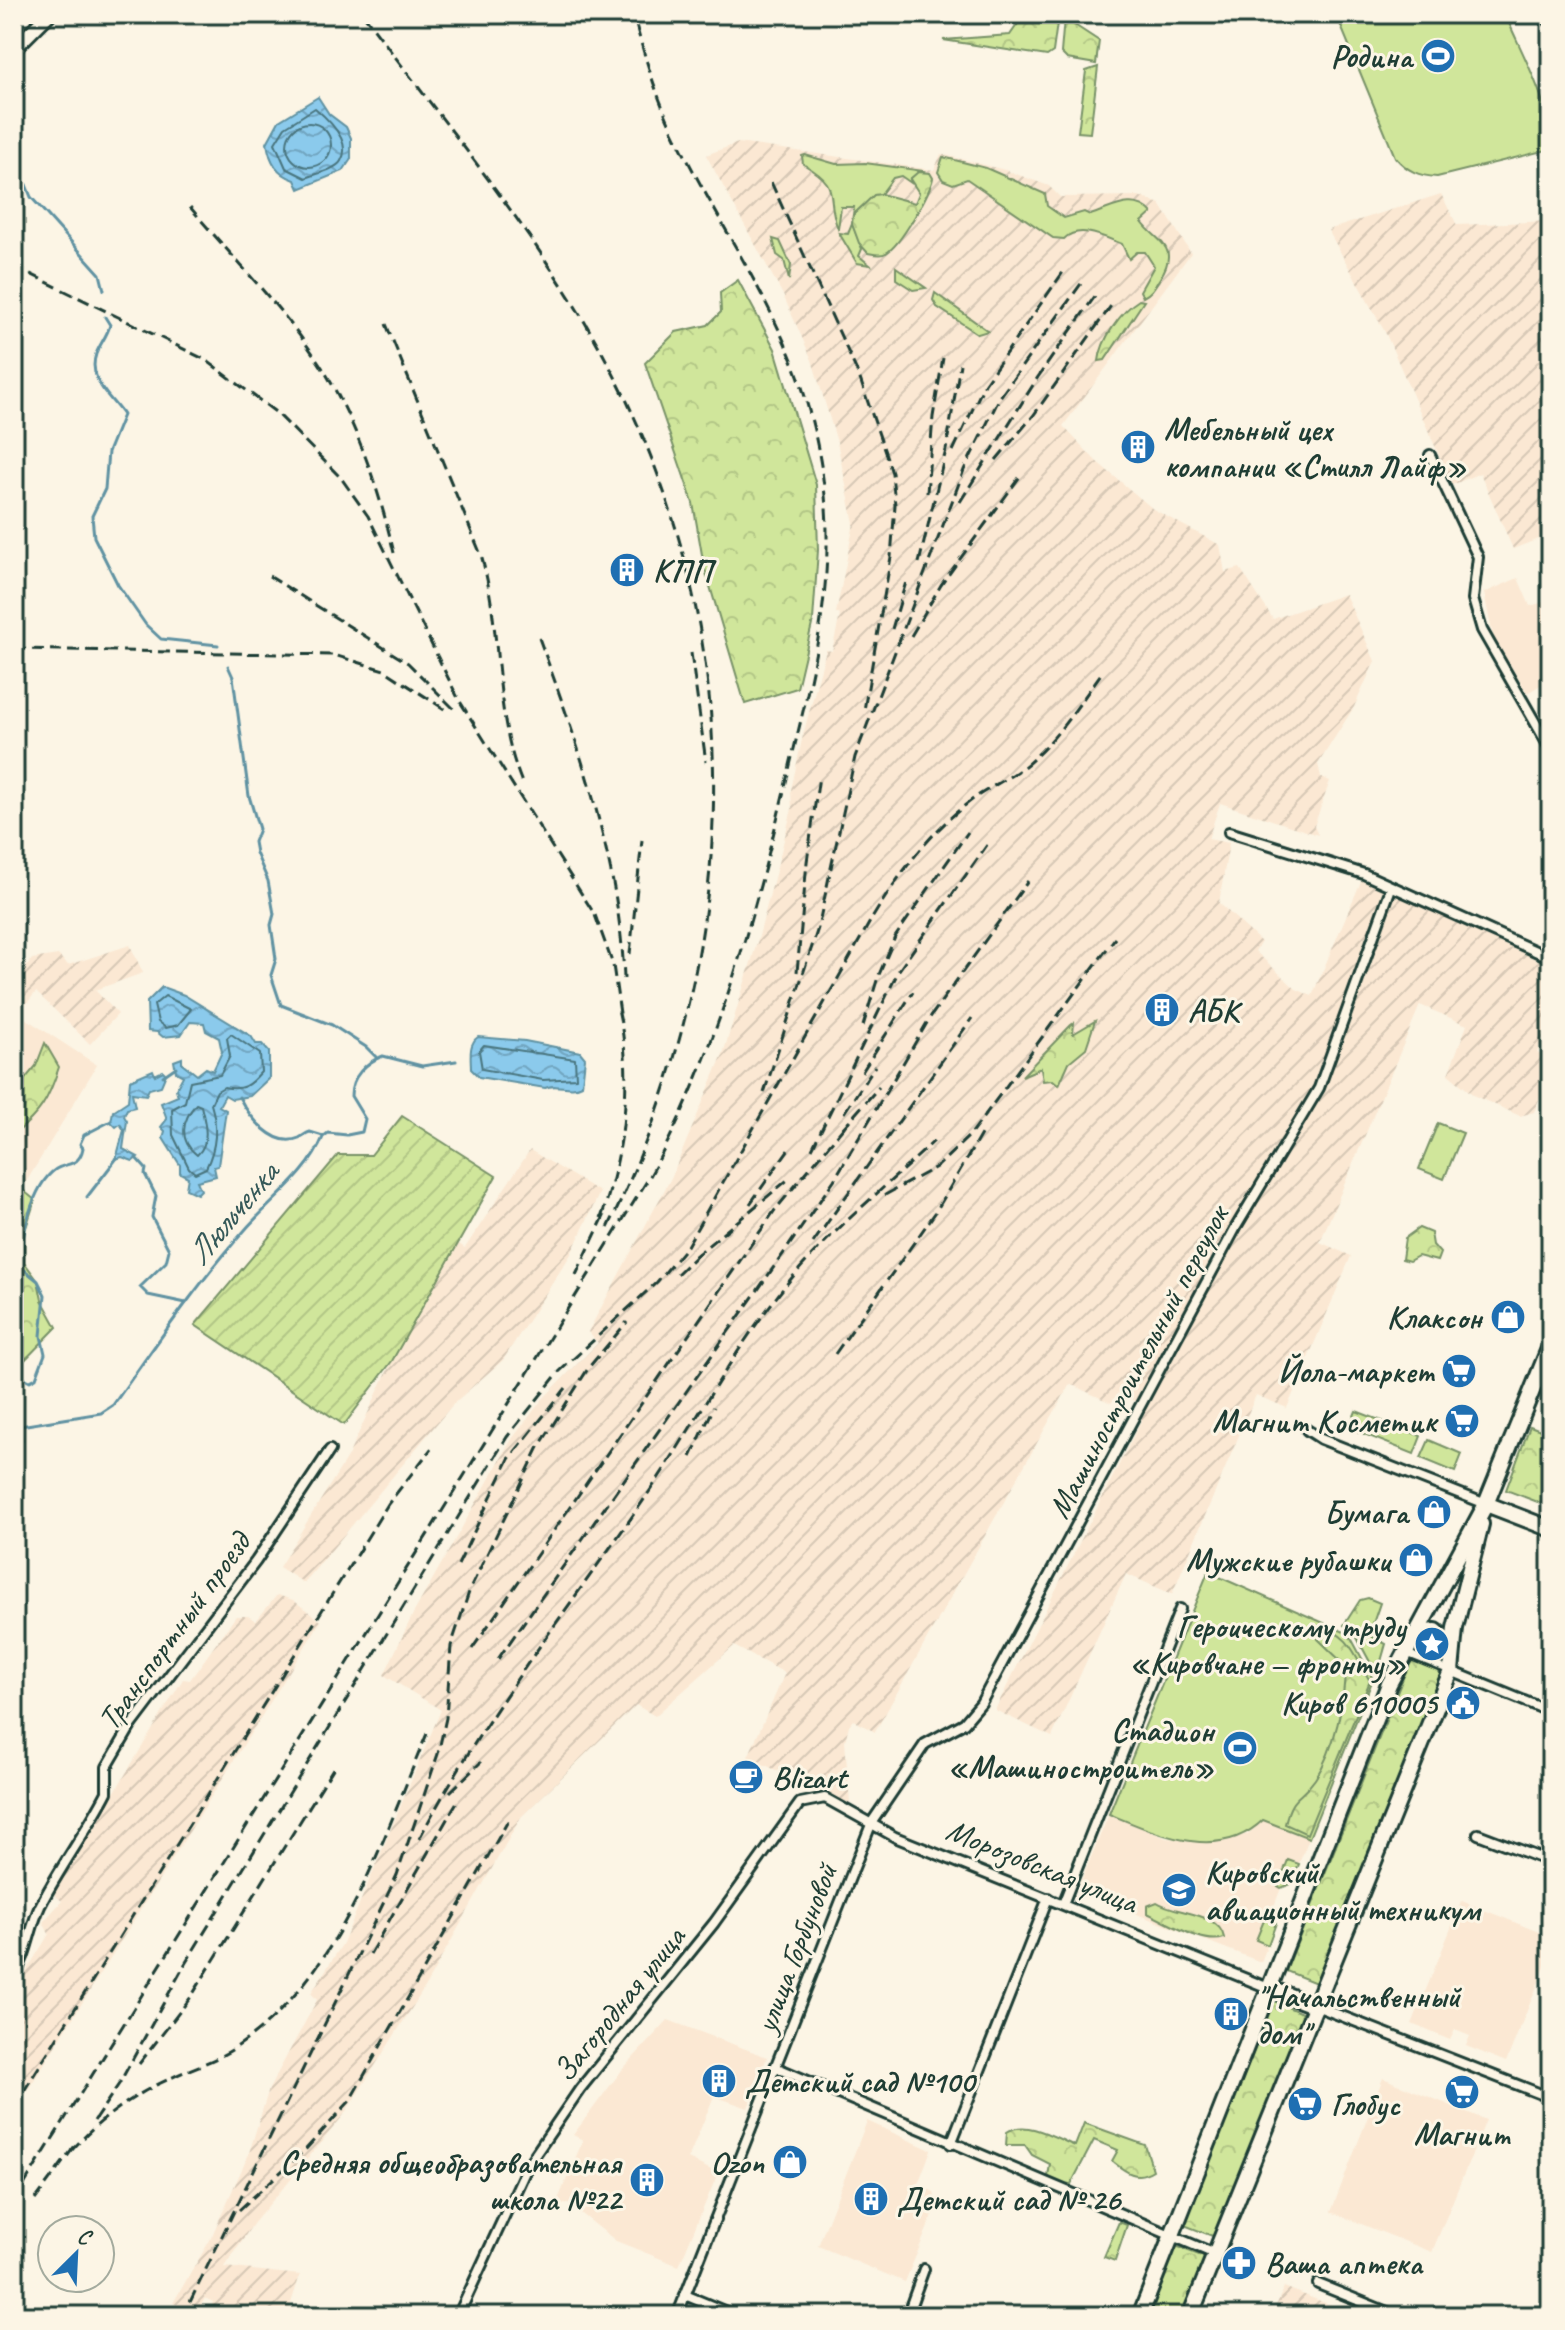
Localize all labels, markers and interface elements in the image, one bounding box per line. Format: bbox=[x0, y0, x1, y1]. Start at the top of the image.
place label: Родина bbox=[1331, 36, 1415, 77]
sports icon: Родина bbox=[1419, 37, 1457, 75]
place label: Мебельный цех компании «Стилл Лайф» bbox=[1164, 409, 1467, 487]
building icon: Мебельный цех компании «Стилл Лайф» bbox=[1119, 428, 1157, 466]
place label: КПП bbox=[653, 550, 717, 591]
building icon: КПП bbox=[608, 551, 646, 589]
place label: АБК bbox=[1188, 990, 1243, 1031]
building icon: АБК bbox=[1143, 991, 1181, 1029]
water label: Люльченка bbox=[177, 1150, 290, 1273]
street label: Машиностроительный переулок bbox=[1038, 1196, 1239, 1525]
place label: Клаксон bbox=[1387, 1297, 1484, 1338]
shop icon: Клаксон bbox=[1489, 1298, 1527, 1336]
place label: Йола-маркет bbox=[1278, 1351, 1436, 1392]
supermarket icon: Йола-маркет bbox=[1440, 1352, 1478, 1390]
place label: Магнит Косметик bbox=[1212, 1401, 1439, 1442]
supermarket icon: Магнит Косметик bbox=[1443, 1402, 1481, 1440]
place label: Бумага bbox=[1324, 1492, 1411, 1533]
shop icon: Бумага bbox=[1415, 1493, 1453, 1531]
street label: Транспортный проезд bbox=[89, 1522, 261, 1738]
place label: Мужские рубашки bbox=[1186, 1540, 1392, 1581]
shop icon: Мужские рубашки bbox=[1397, 1541, 1435, 1579]
place label: Героическому труду «Кировчане — фронту» bbox=[1129, 1606, 1408, 1684]
place icon: Героическому труду «Кировчане — фронту» bbox=[1413, 1625, 1451, 1663]
place label: Киров 610005 bbox=[1281, 1683, 1440, 1724]
public building icon: Киров 610005 bbox=[1444, 1684, 1482, 1722]
place label: Стадион «Машиностроитель» bbox=[948, 1710, 1216, 1788]
sports icon: Стадион «Машиностроитель» bbox=[1221, 1729, 1259, 1767]
place label: Blizart bbox=[772, 1757, 850, 1798]
cafe icon: Blizart bbox=[727, 1758, 765, 1796]
street label: Морозовская улица bbox=[940, 1809, 1146, 1924]
place label: Кировский авиационный техникум bbox=[1205, 1852, 1483, 1930]
street label: улица Горбуновой bbox=[744, 1856, 848, 2040]
school or university icon: Кировский авиационный техникум bbox=[1160, 1871, 1198, 1909]
street label: Загородная улица bbox=[544, 1916, 696, 2090]
place label: "Начальственный дом" bbox=[1257, 1976, 1462, 2054]
building icon: "Начальственный дом" bbox=[1212, 1995, 1250, 2033]
place label: Детский сад №100 bbox=[745, 2061, 978, 2102]
building icon: Детский сад №100 bbox=[700, 2062, 738, 2100]
supermarket icon: Магнит bbox=[1443, 2073, 1481, 2111]
place label: Глобус bbox=[1331, 2084, 1401, 2125]
supermarket icon: Глобус bbox=[1286, 2085, 1324, 2123]
place label: Магнит bbox=[1414, 2114, 1511, 2155]
place label: Средняя общеобразовательная школа №22 bbox=[280, 2142, 624, 2220]
place label: Ozon bbox=[711, 2142, 765, 2183]
shop icon: Ozon bbox=[771, 2143, 809, 2181]
building icon: Средняя общеобразовательная школа №22 bbox=[628, 2161, 666, 2199]
place label: Детский сад № 26 bbox=[897, 2179, 1122, 2220]
building icon: Детский сад № 26 bbox=[852, 2180, 890, 2218]
north arrow bbox=[36, 2214, 116, 2294]
text: С bbox=[73, 2222, 97, 2253]
place label: Ваша аптека bbox=[1265, 2243, 1424, 2284]
pharmacy icon: Ваша аптека bbox=[1220, 2244, 1258, 2282]

